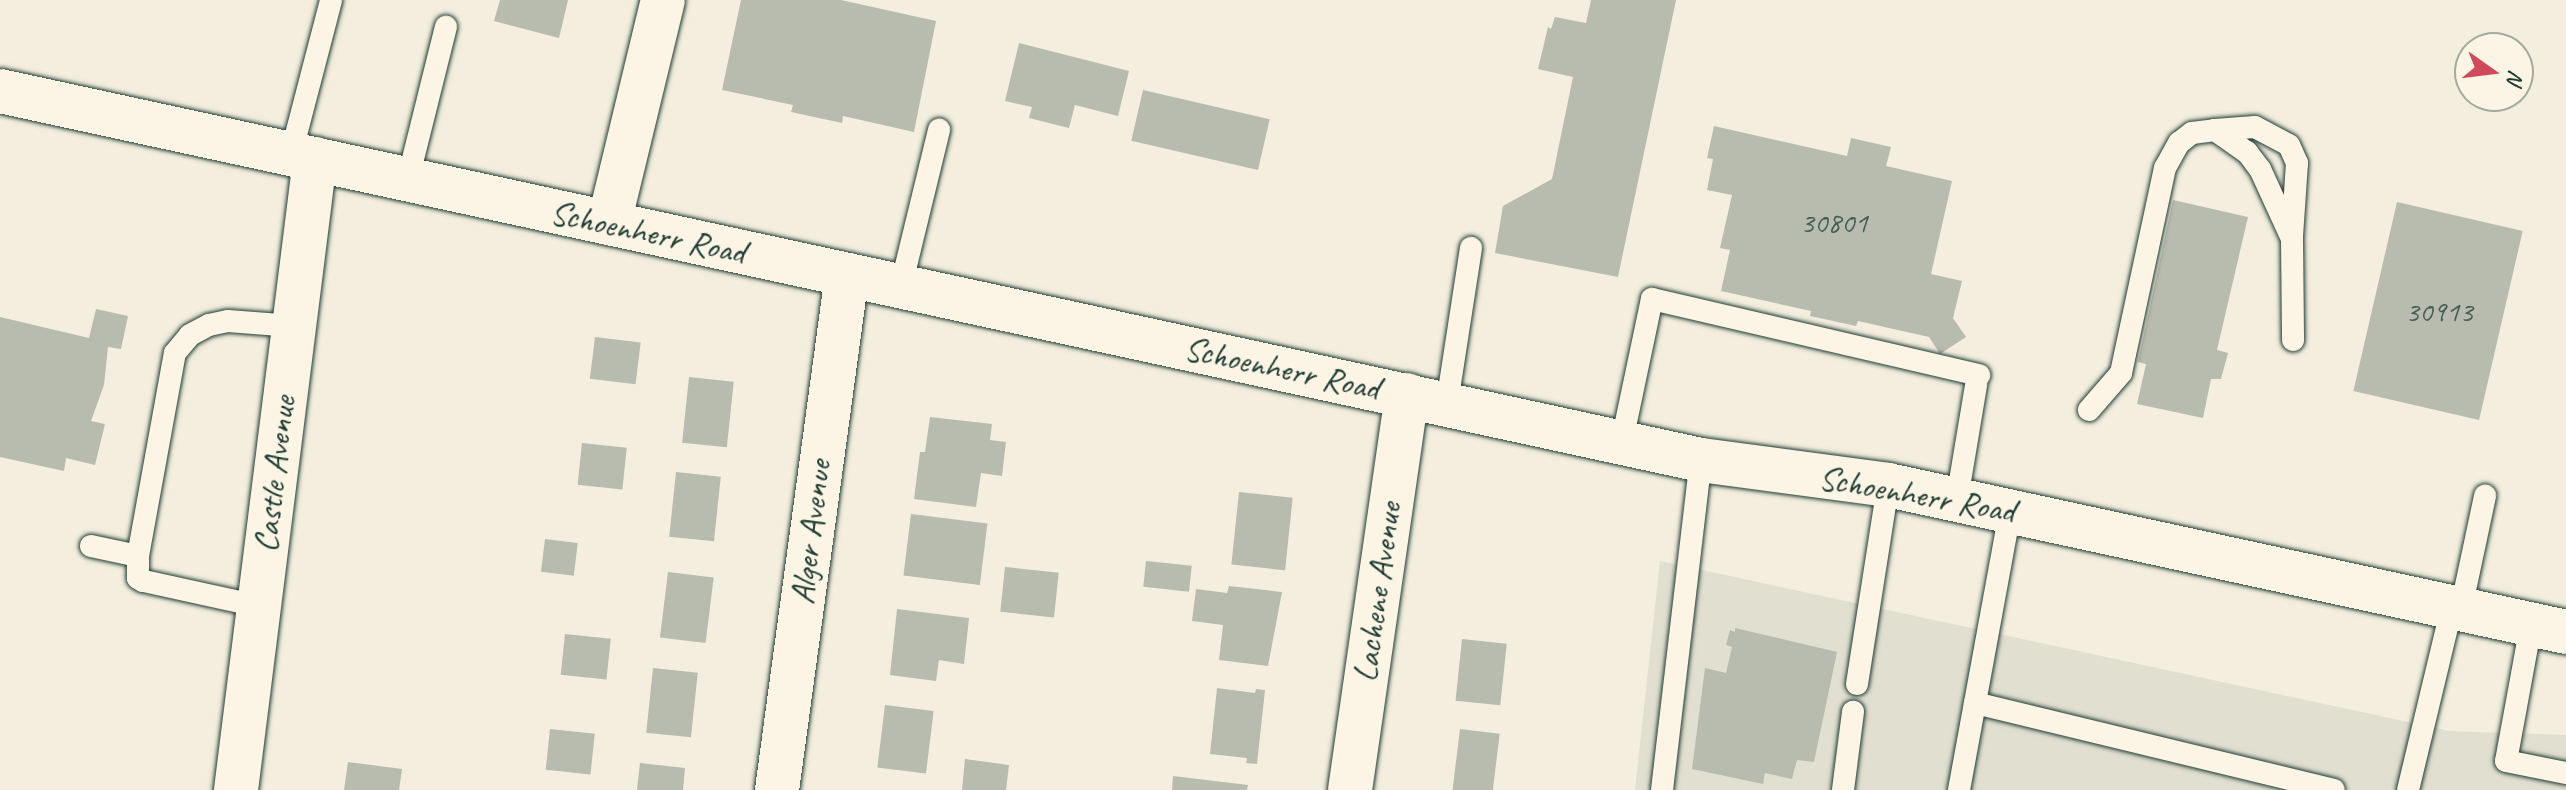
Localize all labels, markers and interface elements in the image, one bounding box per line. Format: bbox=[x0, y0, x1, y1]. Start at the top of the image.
north arrow bbox=[2454, 32, 2534, 112]
text: N bbox=[2500, 67, 2531, 87]
street label: Schoenherr Road bbox=[547, 191, 749, 273]
house number: 30801 bbox=[1800, 204, 1868, 240]
house number: 30913 bbox=[2405, 293, 2473, 329]
street label: Schoenherr Road bbox=[1181, 327, 1383, 409]
street label: Castle Avenue bbox=[244, 394, 304, 554]
street label: Schoenherr Road bbox=[1816, 457, 2018, 531]
street label: Alger Avenue bbox=[781, 458, 839, 606]
street label: Lachene Avenue bbox=[1344, 500, 1410, 684]

